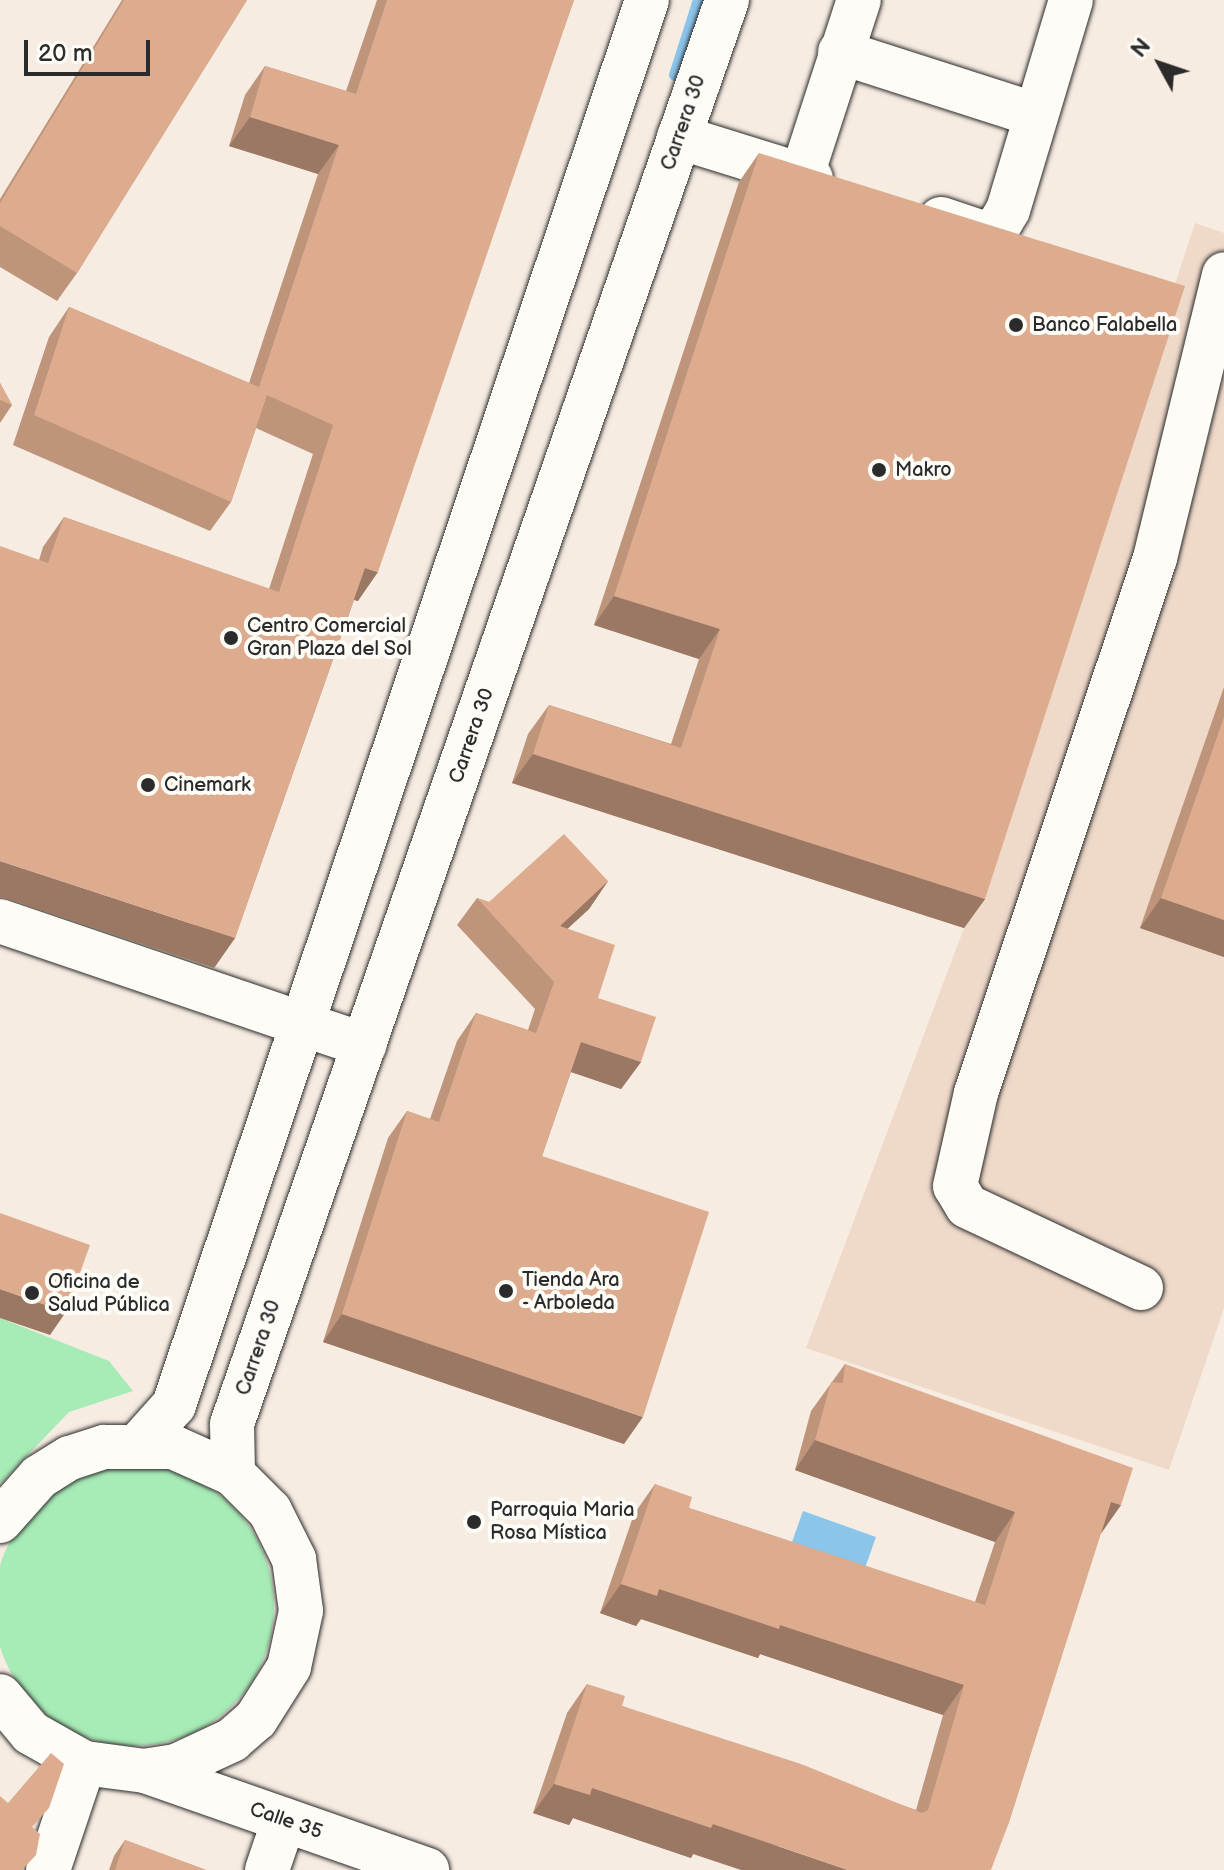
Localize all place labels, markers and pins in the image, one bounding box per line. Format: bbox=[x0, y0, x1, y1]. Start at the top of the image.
place label: Banco Falabella bbox=[1032, 313, 1177, 337]
marker: Banco Falabella bbox=[1007, 316, 1025, 334]
place label: Makro bbox=[895, 458, 952, 482]
marker: Makro bbox=[870, 461, 888, 479]
place label: Centro Comercial Gran Plaza del Sol bbox=[247, 614, 412, 661]
marker: Centro Comercial Gran Plaza del Sol bbox=[222, 629, 240, 647]
place label: Cinemark bbox=[164, 773, 251, 797]
marker: Cinemark bbox=[139, 776, 157, 794]
place label: Tienda Ara - Arboleda bbox=[522, 1268, 620, 1315]
place label: Oficina de Salud Pública bbox=[48, 1270, 170, 1317]
marker: Tienda Ara - Arboleda bbox=[497, 1282, 515, 1300]
marker: Oficina de Salud Pública bbox=[23, 1284, 41, 1302]
place label: Parroquia Maria Rosa Mística bbox=[490, 1498, 635, 1545]
marker: Parroquia Maria Rosa Mística bbox=[465, 1513, 483, 1531]

